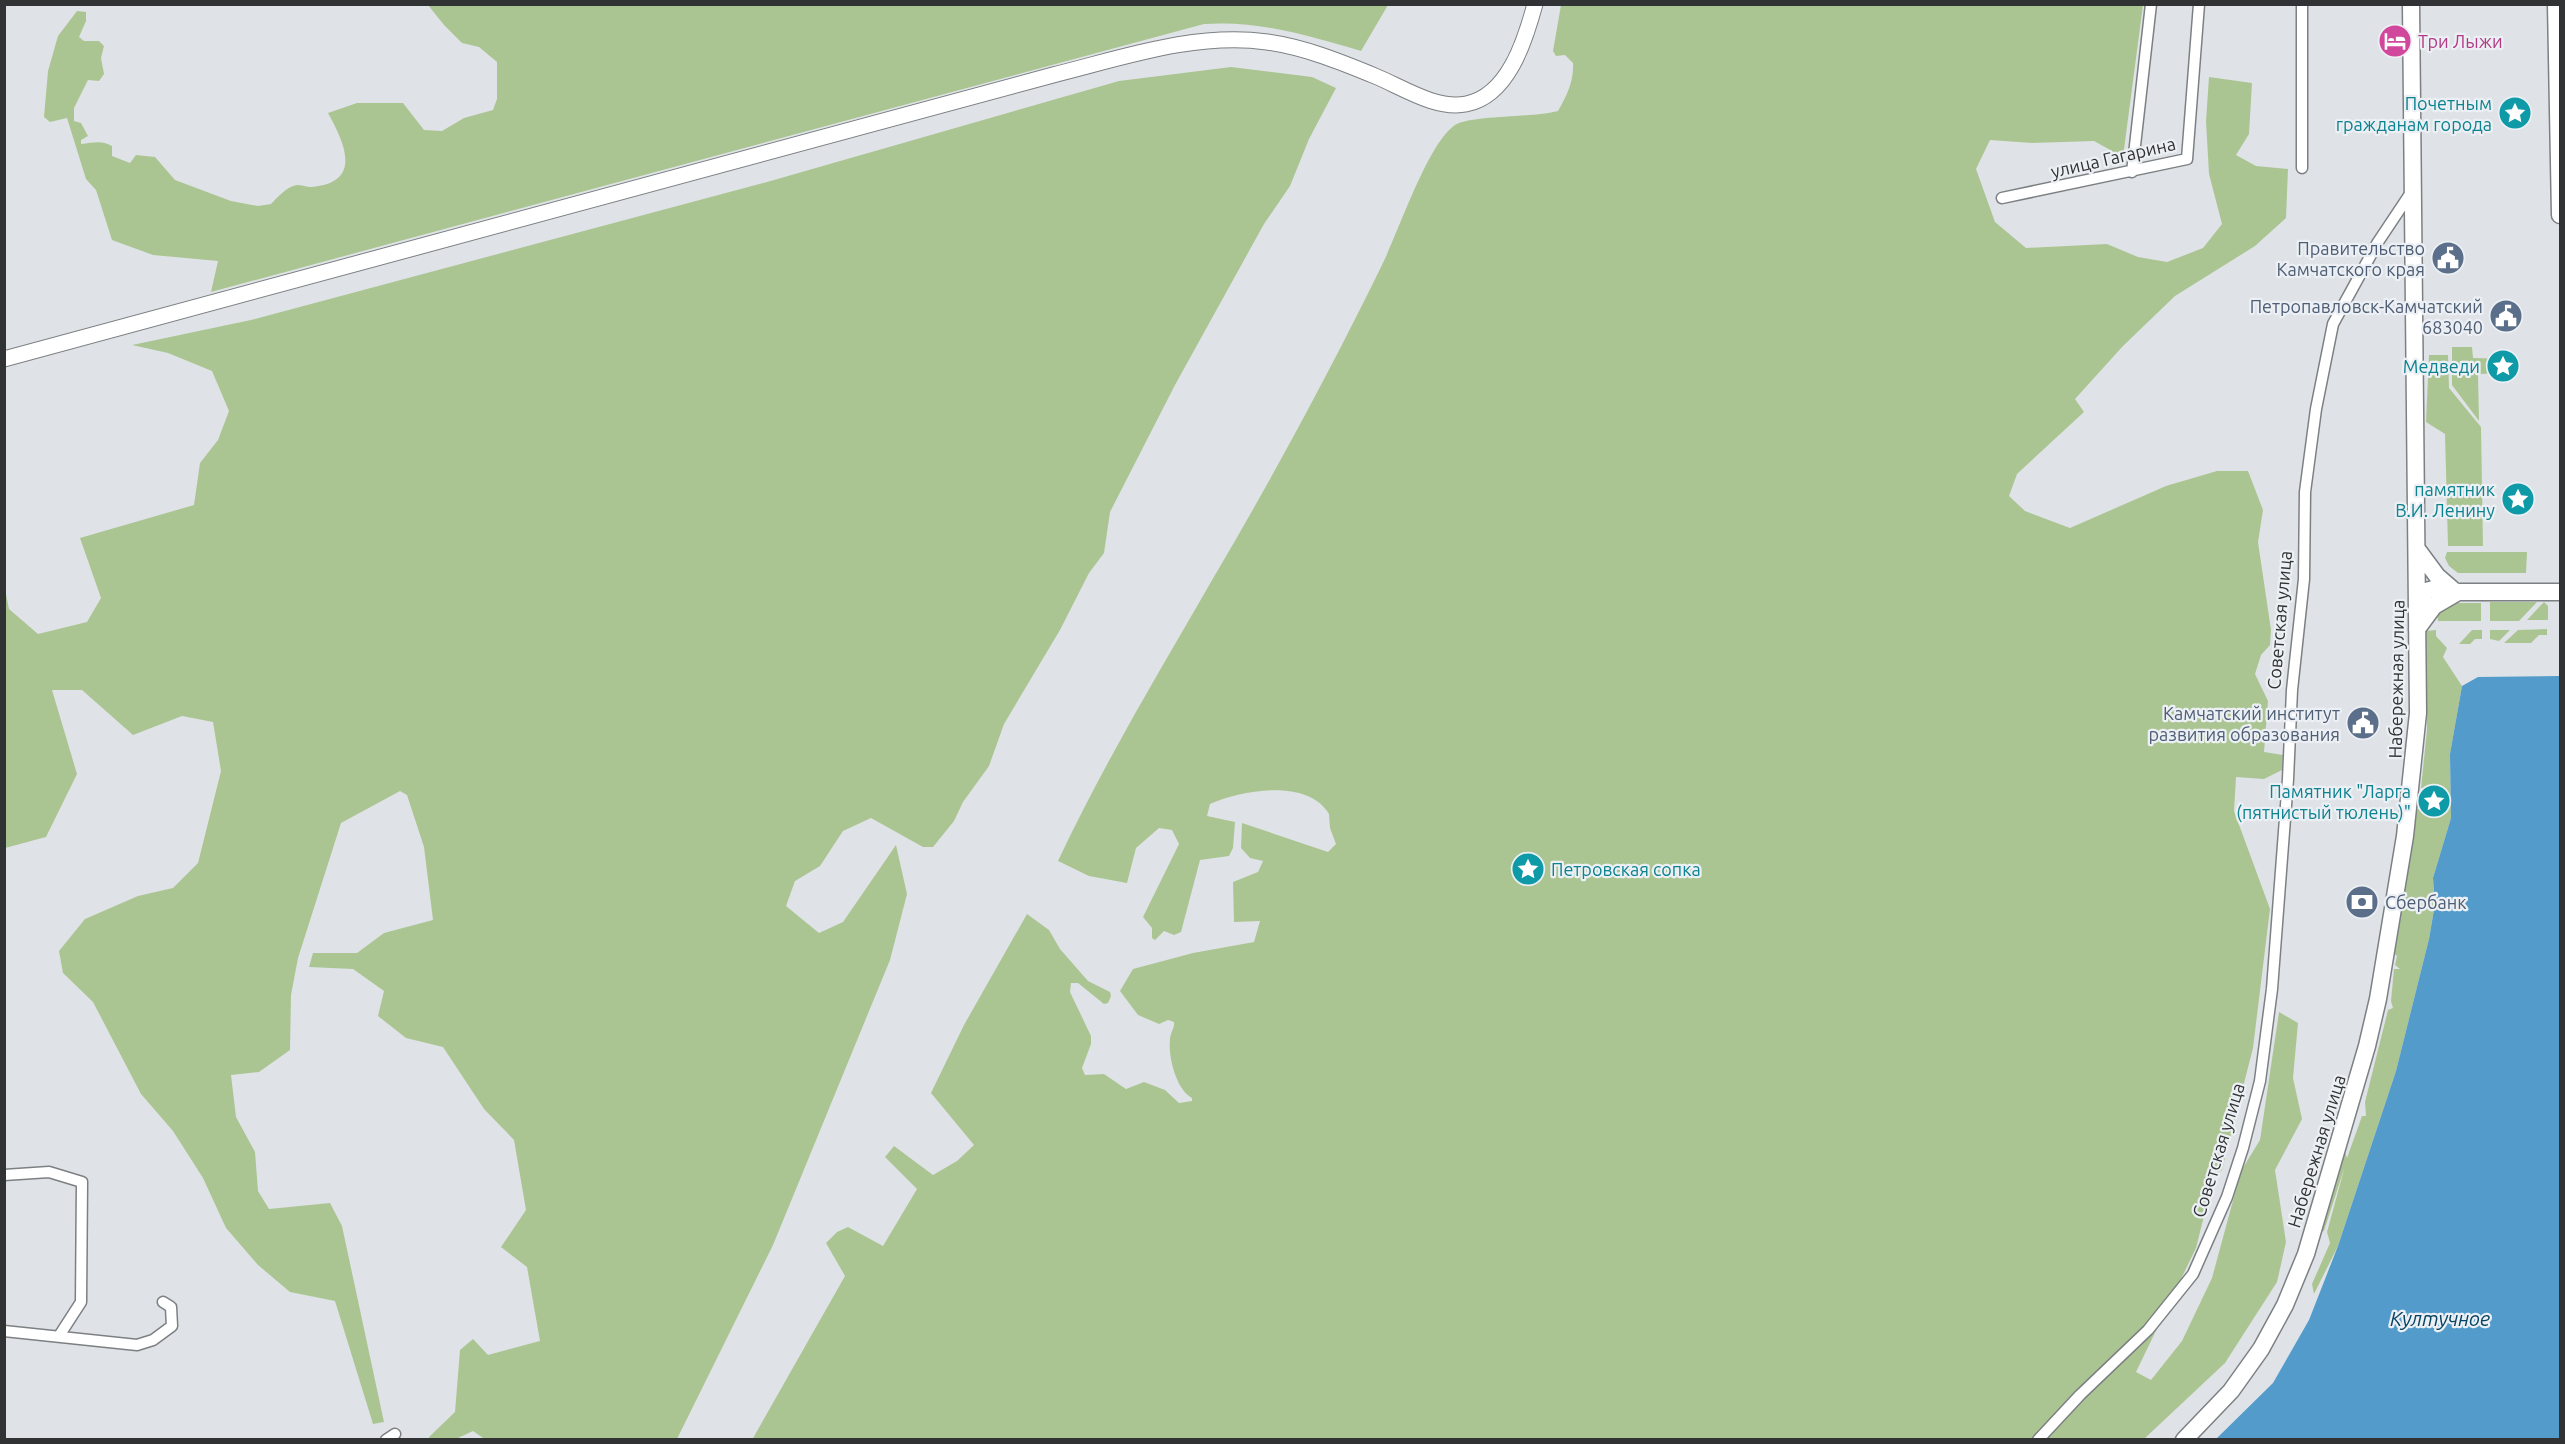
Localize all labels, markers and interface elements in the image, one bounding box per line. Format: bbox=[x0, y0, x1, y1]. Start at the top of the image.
hotel icon: Три Лыжи bbox=[2377, 23, 2413, 59]
place label: Три Лыжи bbox=[2418, 31, 2503, 51]
place label: Почетным гражданам города bbox=[2336, 93, 2492, 134]
place icon: Почетным гражданам города bbox=[2497, 95, 2533, 131]
street label: улица Гагарина bbox=[2049, 133, 2177, 181]
place label: Правительство Камчатского края bbox=[2277, 238, 2425, 279]
public building icon: Правительство Камчатского края bbox=[2430, 240, 2466, 276]
place label: Петропавловск-Камчатский 683040 bbox=[2250, 296, 2483, 337]
public building icon: Петропавловск-Камчатский 683040 bbox=[2488, 298, 2524, 334]
place icon: Медведи bbox=[2485, 348, 2521, 384]
place label: Медведи bbox=[2403, 356, 2480, 376]
place label: памятник В.И. Ленину bbox=[2395, 479, 2495, 520]
place icon: памятник В.И. Ленину bbox=[2500, 481, 2536, 517]
street label: Советская улица bbox=[2263, 550, 2295, 690]
street label: Набережная улица bbox=[2385, 599, 2407, 759]
place label: Камчатский институт развития образования bbox=[2149, 703, 2340, 744]
public building icon: Камчатский институт развития образования bbox=[2345, 705, 2381, 741]
place label: Памятник "Ларга (пятнистый тюлень)" bbox=[2236, 781, 2411, 823]
place icon: Памятник "Ларга (пятнистый тюлень)" bbox=[2416, 783, 2452, 819]
place icon: Петровская сопка bbox=[1510, 851, 1546, 887]
place label: Петровская сопка bbox=[1551, 859, 1701, 879]
bank icon: Сбербанк bbox=[2344, 884, 2380, 920]
place label: Сбербанк bbox=[2385, 892, 2467, 912]
street label: Набережная улица bbox=[2283, 1072, 2349, 1230]
street label: Советская улица bbox=[2188, 1080, 2248, 1220]
water label: Култучное bbox=[2390, 1307, 2490, 1330]

